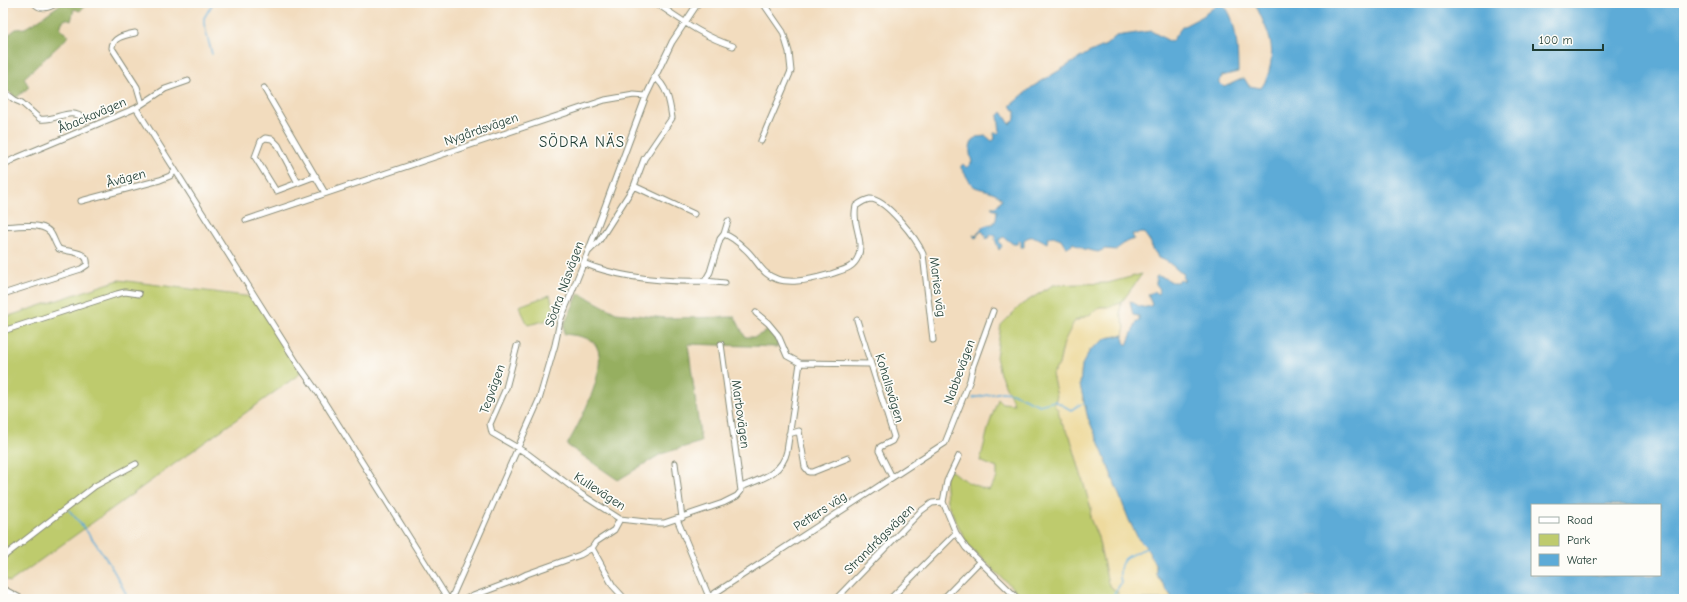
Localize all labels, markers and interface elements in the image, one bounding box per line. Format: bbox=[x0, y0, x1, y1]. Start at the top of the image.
scale bar bbox=[1533, 26, 1603, 52]
text: 100 m bbox=[1539, 33, 1572, 47]
street label: Åbackavägen bbox=[55, 93, 128, 136]
street label: Nygårdsvägen bbox=[442, 109, 520, 149]
district label: SÖDRA NÄS bbox=[539, 133, 625, 151]
street label: Åvägen bbox=[104, 165, 147, 190]
street label: Södra Näsvägen bbox=[542, 239, 586, 329]
street label: Maries väg bbox=[927, 256, 949, 318]
street label: Nabbevägen bbox=[940, 337, 978, 407]
street label: Kohallsvägen bbox=[872, 352, 908, 424]
street label: Tegvägen bbox=[476, 362, 508, 416]
street label: Marbovägen bbox=[729, 379, 753, 449]
street label: Kullevägen bbox=[571, 469, 629, 513]
street label: Petters väg bbox=[791, 488, 849, 534]
street label: Strandrågsvägen bbox=[841, 501, 917, 577]
legend bbox=[1531, 504, 1661, 576]
text: Road bbox=[1567, 513, 1593, 527]
text: Park bbox=[1567, 533, 1590, 547]
text: Water bbox=[1567, 553, 1597, 567]

